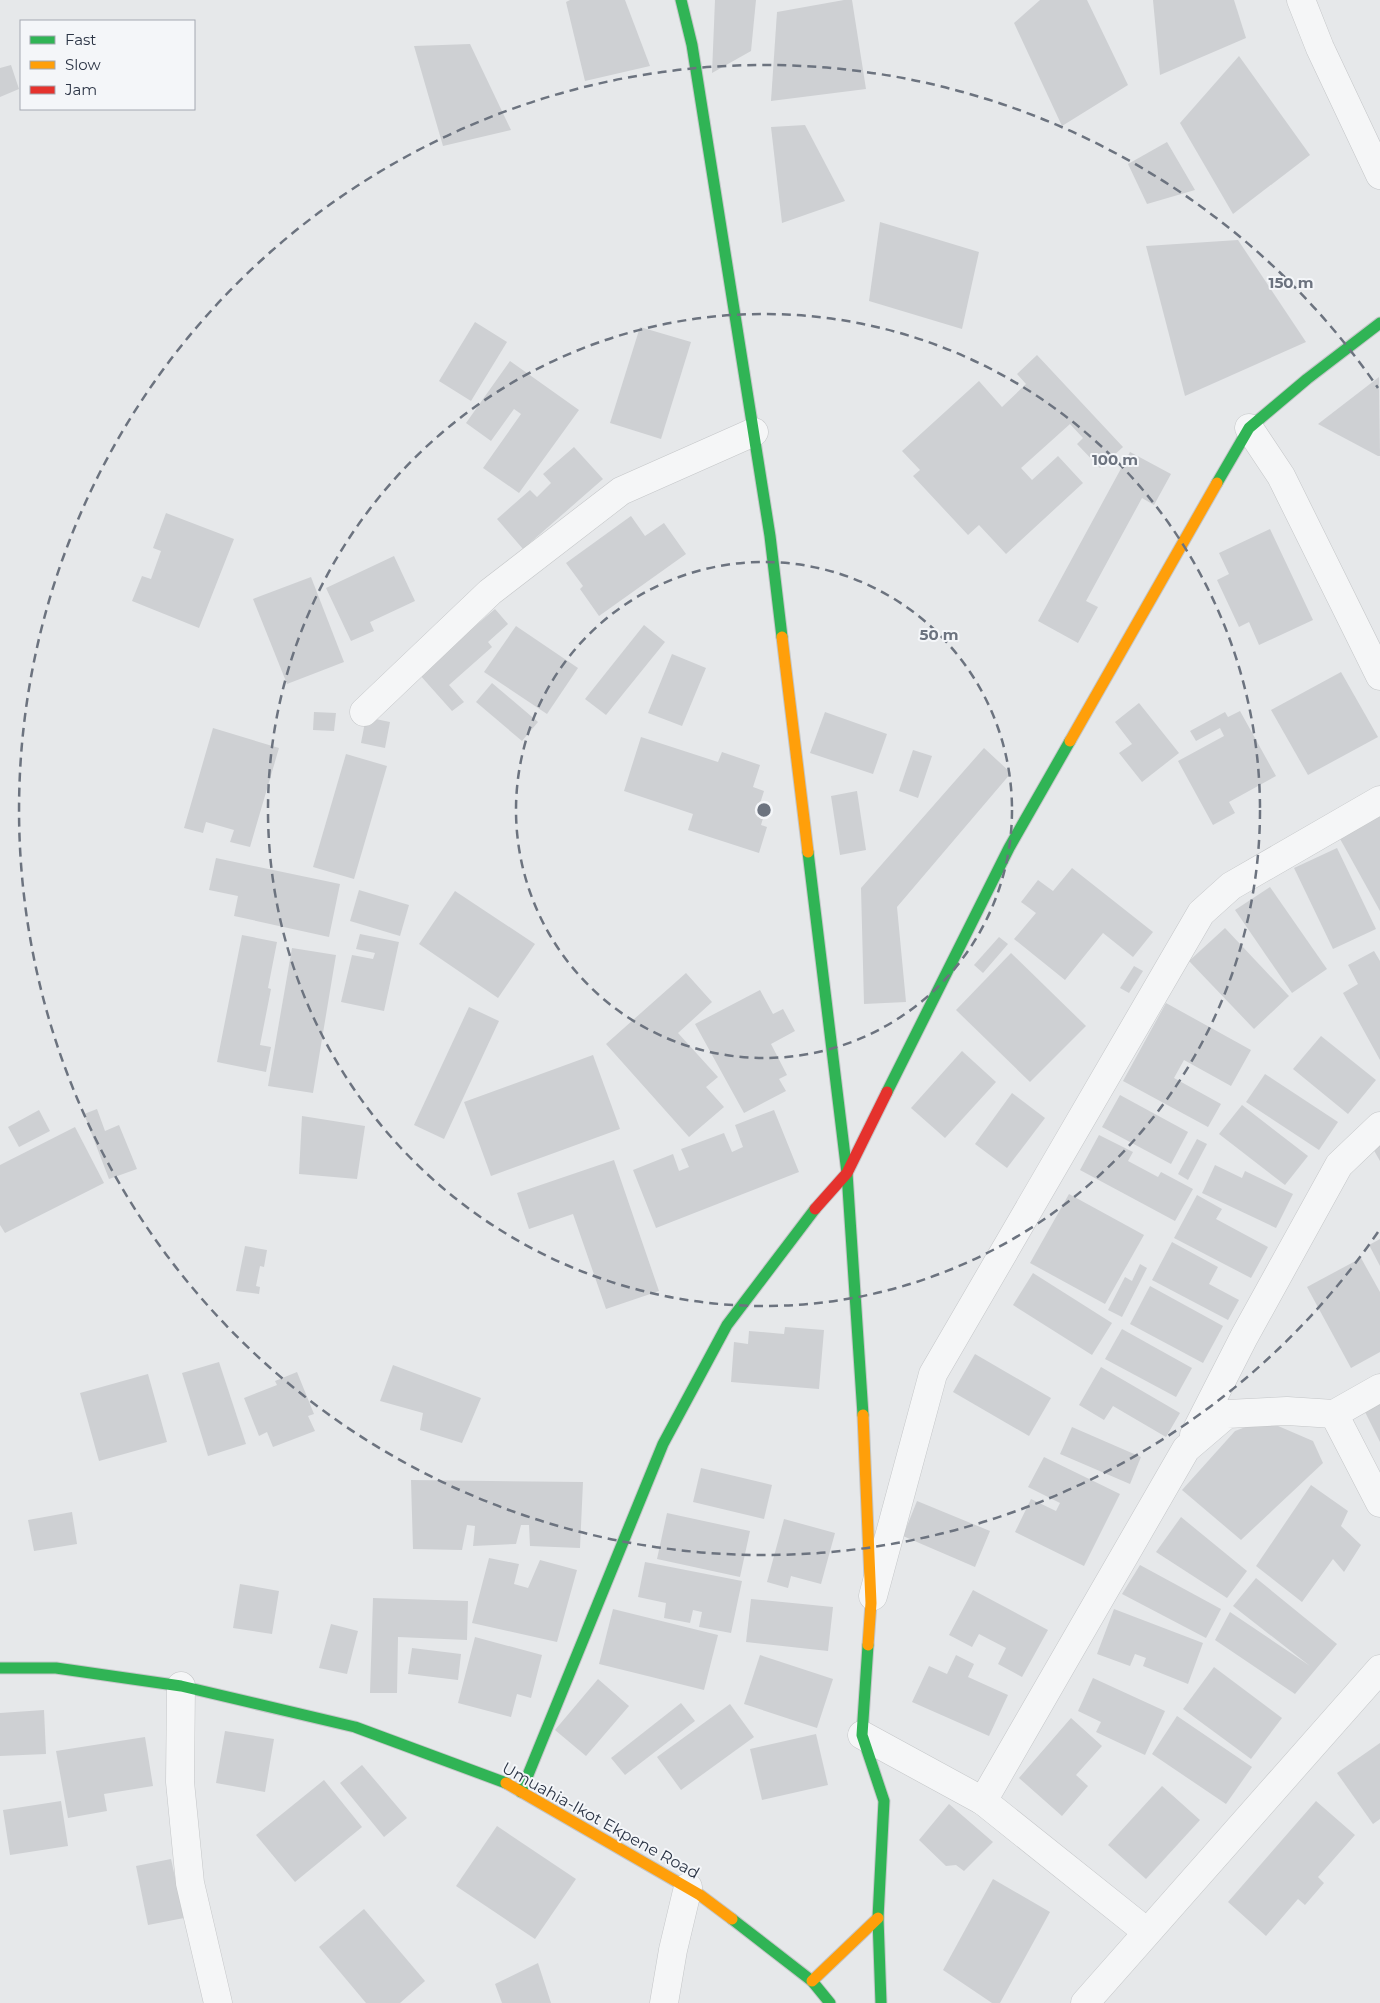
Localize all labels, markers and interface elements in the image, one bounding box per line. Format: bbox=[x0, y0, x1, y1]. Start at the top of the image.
legend bbox=[20, 20, 195, 110]
text: Fast bbox=[65, 30, 96, 49]
text: Slow bbox=[65, 55, 101, 74]
text: Jam bbox=[64, 80, 97, 99]
text: 150 m bbox=[1269, 273, 1313, 292]
text: 100 m bbox=[1092, 450, 1138, 469]
text: 50 m bbox=[919, 625, 959, 644]
centre of rings bbox=[755, 801, 773, 819]
street label: Umuahia-Ikot Ekpene Road bbox=[499, 1758, 703, 1883]

